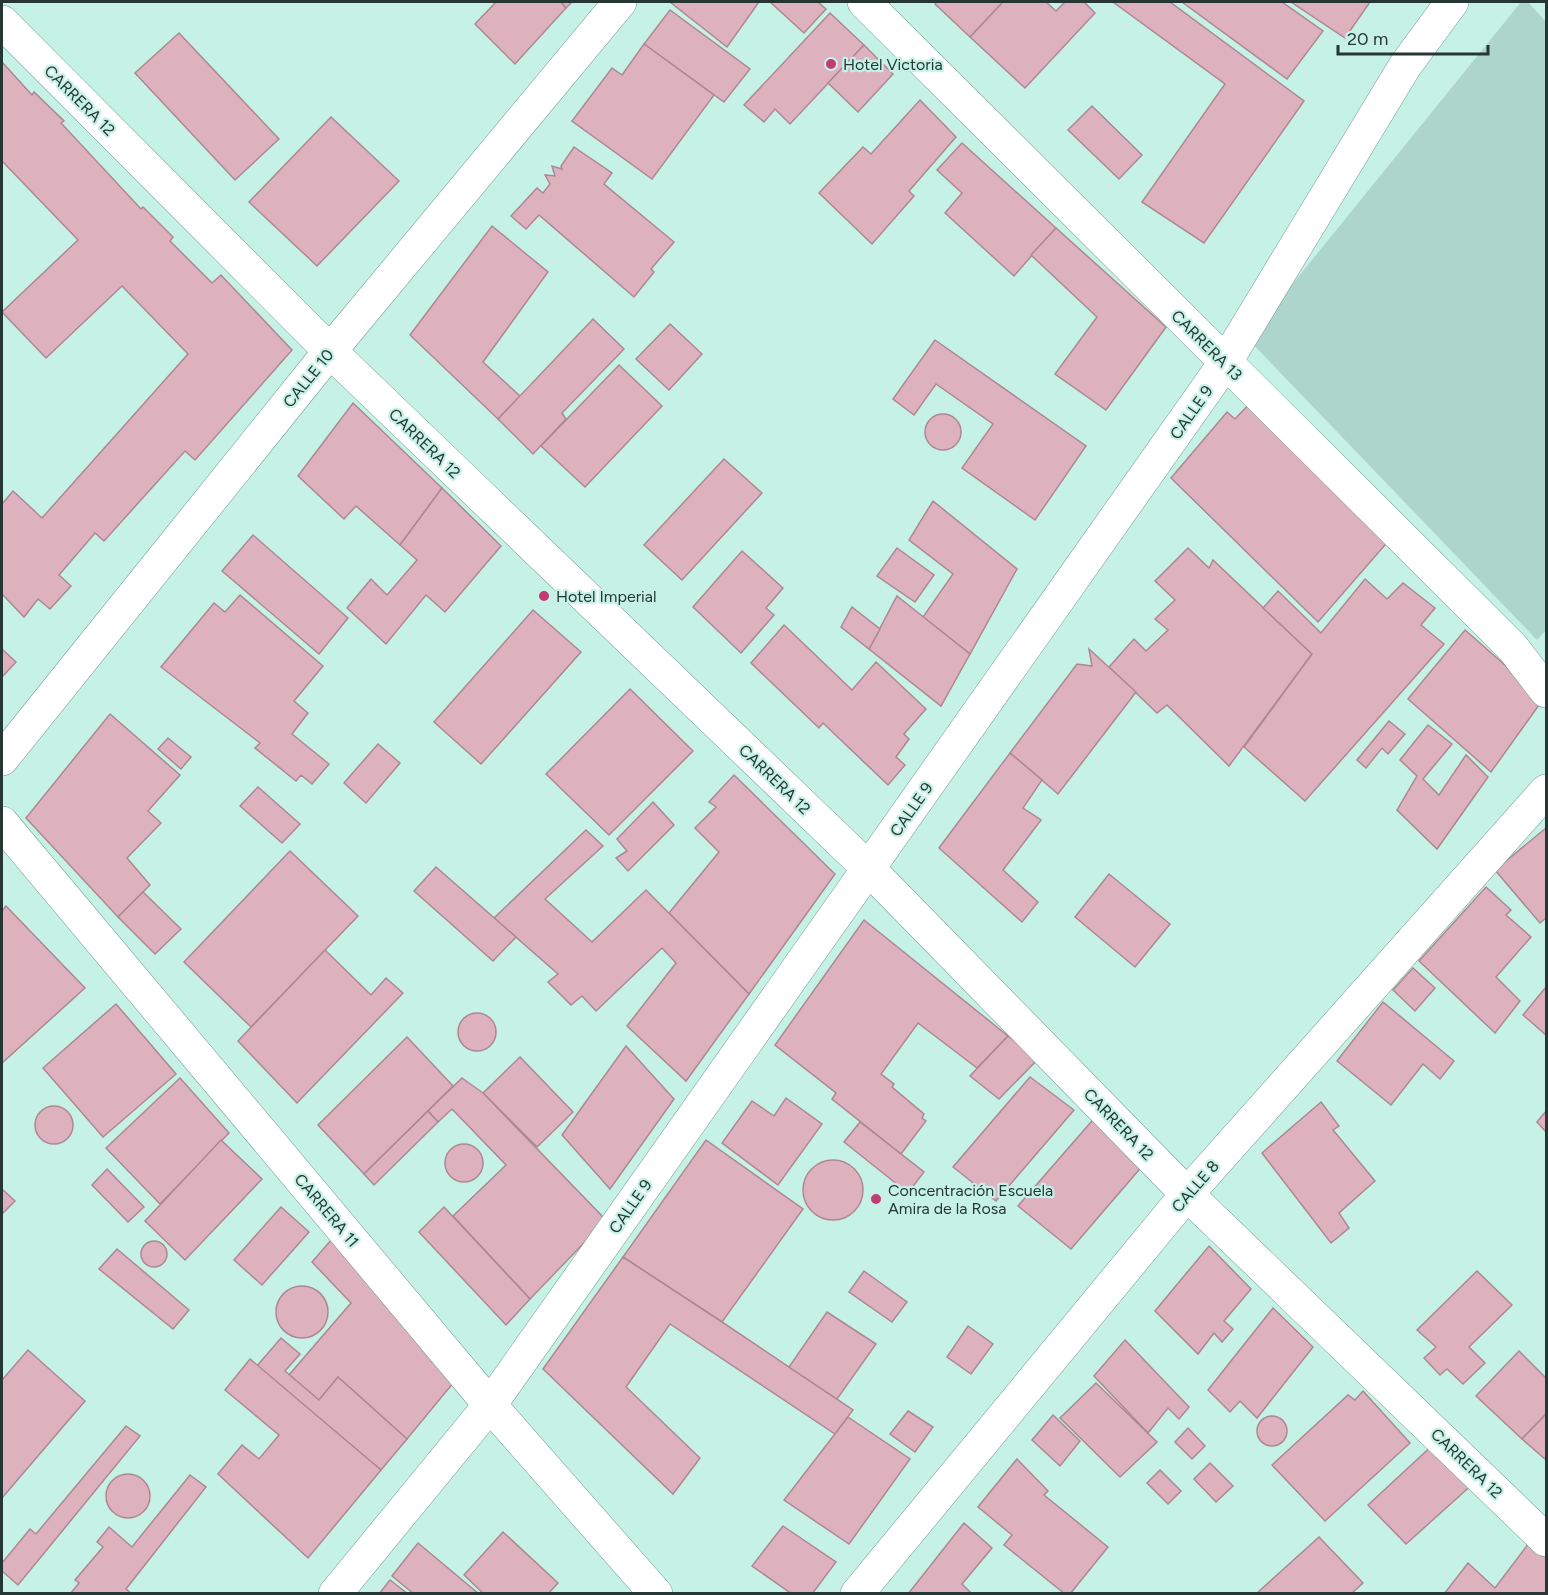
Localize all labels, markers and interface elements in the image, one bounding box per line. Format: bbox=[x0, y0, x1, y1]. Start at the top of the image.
scale bar bbox=[1338, 18, 1488, 56]
text: 20 m bbox=[1347, 28, 1388, 50]
place label: Hotel Victoria bbox=[843, 55, 943, 74]
marker: Hotel Victoria bbox=[824, 57, 838, 71]
street label: CARRERA 12 bbox=[40, 61, 119, 140]
street label: CARRERA 13 bbox=[1167, 306, 1246, 385]
street label: CALLE 10 bbox=[279, 345, 338, 411]
street label: CALLE 9 bbox=[1166, 382, 1217, 443]
street label: CARRERA 12 bbox=[385, 404, 464, 482]
place label: Hotel Imperial bbox=[556, 587, 656, 606]
marker: Hotel Imperial bbox=[537, 589, 551, 603]
street label: CARRERA 12 bbox=[735, 740, 814, 818]
street label: CALLE 9 bbox=[886, 779, 937, 840]
street label: CARRERA 12 bbox=[1080, 1085, 1158, 1164]
street label: CALLE 8 bbox=[1168, 1157, 1223, 1216]
street label: CARRERA 11 bbox=[290, 1170, 363, 1251]
street label: CALLE 9 bbox=[605, 1176, 656, 1237]
place label: Concentración Escuela Amira de la Rosa bbox=[888, 1181, 1053, 1218]
marker: Concentración Escuela Amira de la Rosa bbox=[869, 1192, 883, 1206]
street label: CARRERA 12 bbox=[1427, 1424, 1506, 1502]

